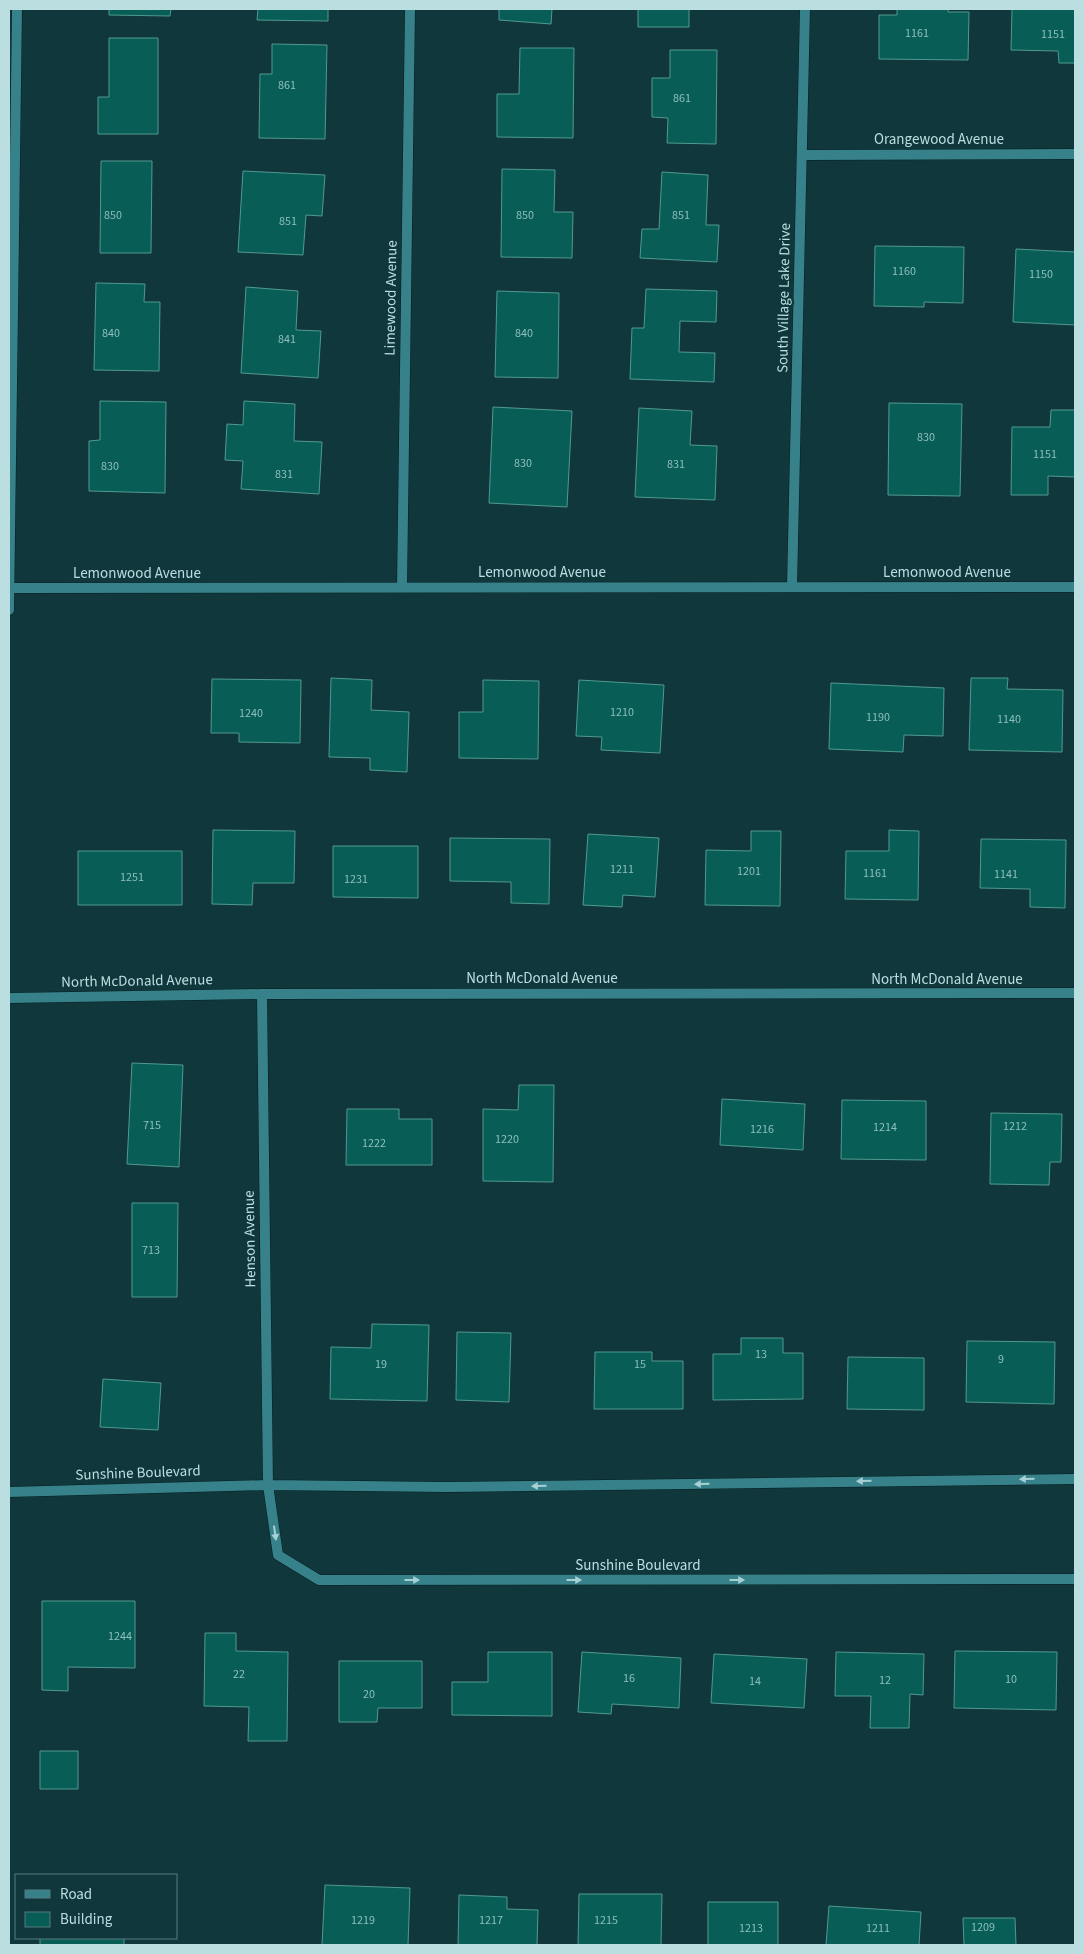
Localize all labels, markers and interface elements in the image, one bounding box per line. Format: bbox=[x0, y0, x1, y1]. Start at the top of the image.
house number: 1161 bbox=[905, 25, 929, 42]
house number: 1151 bbox=[1041, 26, 1065, 43]
house number: 861 bbox=[278, 77, 296, 94]
house number: 861 bbox=[673, 90, 691, 107]
street label: Orangewood Avenue bbox=[874, 129, 1004, 150]
house number: 850 bbox=[104, 207, 122, 224]
house number: 850 bbox=[516, 207, 534, 224]
house number: 851 bbox=[672, 207, 690, 224]
house number: 851 bbox=[279, 213, 297, 230]
street label: South Village Lake Drive bbox=[772, 223, 796, 373]
street label: Limewood Avenue bbox=[379, 240, 403, 356]
house number: 1160 bbox=[892, 263, 916, 280]
house number: 1150 bbox=[1029, 266, 1053, 283]
house number: 840 bbox=[102, 325, 120, 342]
house number: 840 bbox=[515, 325, 533, 342]
house number: 841 bbox=[278, 331, 296, 348]
house number: 830 bbox=[917, 429, 935, 446]
house number: 1151 bbox=[1033, 446, 1057, 463]
house number: 830 bbox=[514, 455, 532, 472]
house number: 831 bbox=[667, 456, 685, 473]
house number: 830 bbox=[101, 458, 119, 475]
house number: 831 bbox=[275, 466, 293, 483]
street label: Lemonwood Avenue bbox=[478, 562, 606, 583]
street label: Lemonwood Avenue bbox=[883, 562, 1011, 583]
street label: Lemonwood Avenue bbox=[73, 563, 201, 584]
house number: 1210 bbox=[610, 704, 634, 721]
house number: 1240 bbox=[239, 705, 263, 722]
house number: 1190 bbox=[866, 709, 890, 726]
house number: 1140 bbox=[997, 711, 1021, 728]
house number: 1211 bbox=[610, 861, 634, 878]
house number: 1201 bbox=[737, 863, 761, 880]
house number: 1161 bbox=[863, 865, 887, 882]
house number: 1141 bbox=[994, 866, 1018, 883]
house number: 1251 bbox=[120, 869, 144, 886]
house number: 1231 bbox=[344, 871, 368, 888]
street label: North McDonald Avenue bbox=[466, 968, 618, 989]
street label: North McDonald Avenue bbox=[61, 969, 213, 993]
street label: North McDonald Avenue bbox=[871, 969, 1023, 990]
house number: 715 bbox=[143, 1117, 161, 1134]
house number: 1212 bbox=[1003, 1118, 1027, 1135]
house number: 1214 bbox=[873, 1119, 897, 1136]
house number: 1216 bbox=[750, 1121, 774, 1138]
house number: 1220 bbox=[495, 1131, 519, 1148]
house number: 1222 bbox=[362, 1135, 386, 1152]
street label: Henson Avenue bbox=[239, 1190, 261, 1288]
house number: 713 bbox=[142, 1242, 160, 1259]
house number: 13 bbox=[755, 1346, 767, 1363]
house number: 9 bbox=[998, 1351, 1004, 1368]
house number: 19 bbox=[375, 1356, 387, 1373]
house number: 15 bbox=[634, 1356, 646, 1373]
street label: Sunshine Boulevard bbox=[75, 1460, 201, 1486]
one-way arrow bbox=[1018, 1476, 1034, 1484]
one-way arrow bbox=[856, 1478, 872, 1486]
one-way arrow bbox=[693, 1480, 709, 1488]
one-way arrow bbox=[531, 1482, 547, 1490]
one-way arrow bbox=[271, 1525, 279, 1541]
street label: Sunshine Boulevard bbox=[575, 1555, 701, 1576]
one-way arrow bbox=[404, 1576, 420, 1584]
one-way arrow bbox=[567, 1576, 583, 1584]
one-way arrow bbox=[729, 1576, 745, 1584]
house number: 1244 bbox=[108, 1628, 132, 1645]
house number: 22 bbox=[233, 1666, 245, 1683]
house number: 16 bbox=[623, 1670, 635, 1687]
house number: 10 bbox=[1005, 1671, 1017, 1688]
house number: 12 bbox=[879, 1672, 891, 1689]
house number: 14 bbox=[749, 1673, 761, 1690]
house number: 20 bbox=[363, 1686, 375, 1703]
legend bbox=[15, 1874, 178, 1939]
text: Road bbox=[60, 1884, 92, 1905]
text: Building bbox=[60, 1909, 113, 1930]
house number: 1219 bbox=[351, 1912, 375, 1929]
house number: 1217 bbox=[479, 1912, 503, 1929]
house number: 1215 bbox=[594, 1912, 618, 1929]
house number: 1209 bbox=[971, 1919, 995, 1936]
house number: 1213 bbox=[739, 1920, 763, 1937]
house number: 1211 bbox=[866, 1920, 890, 1937]

